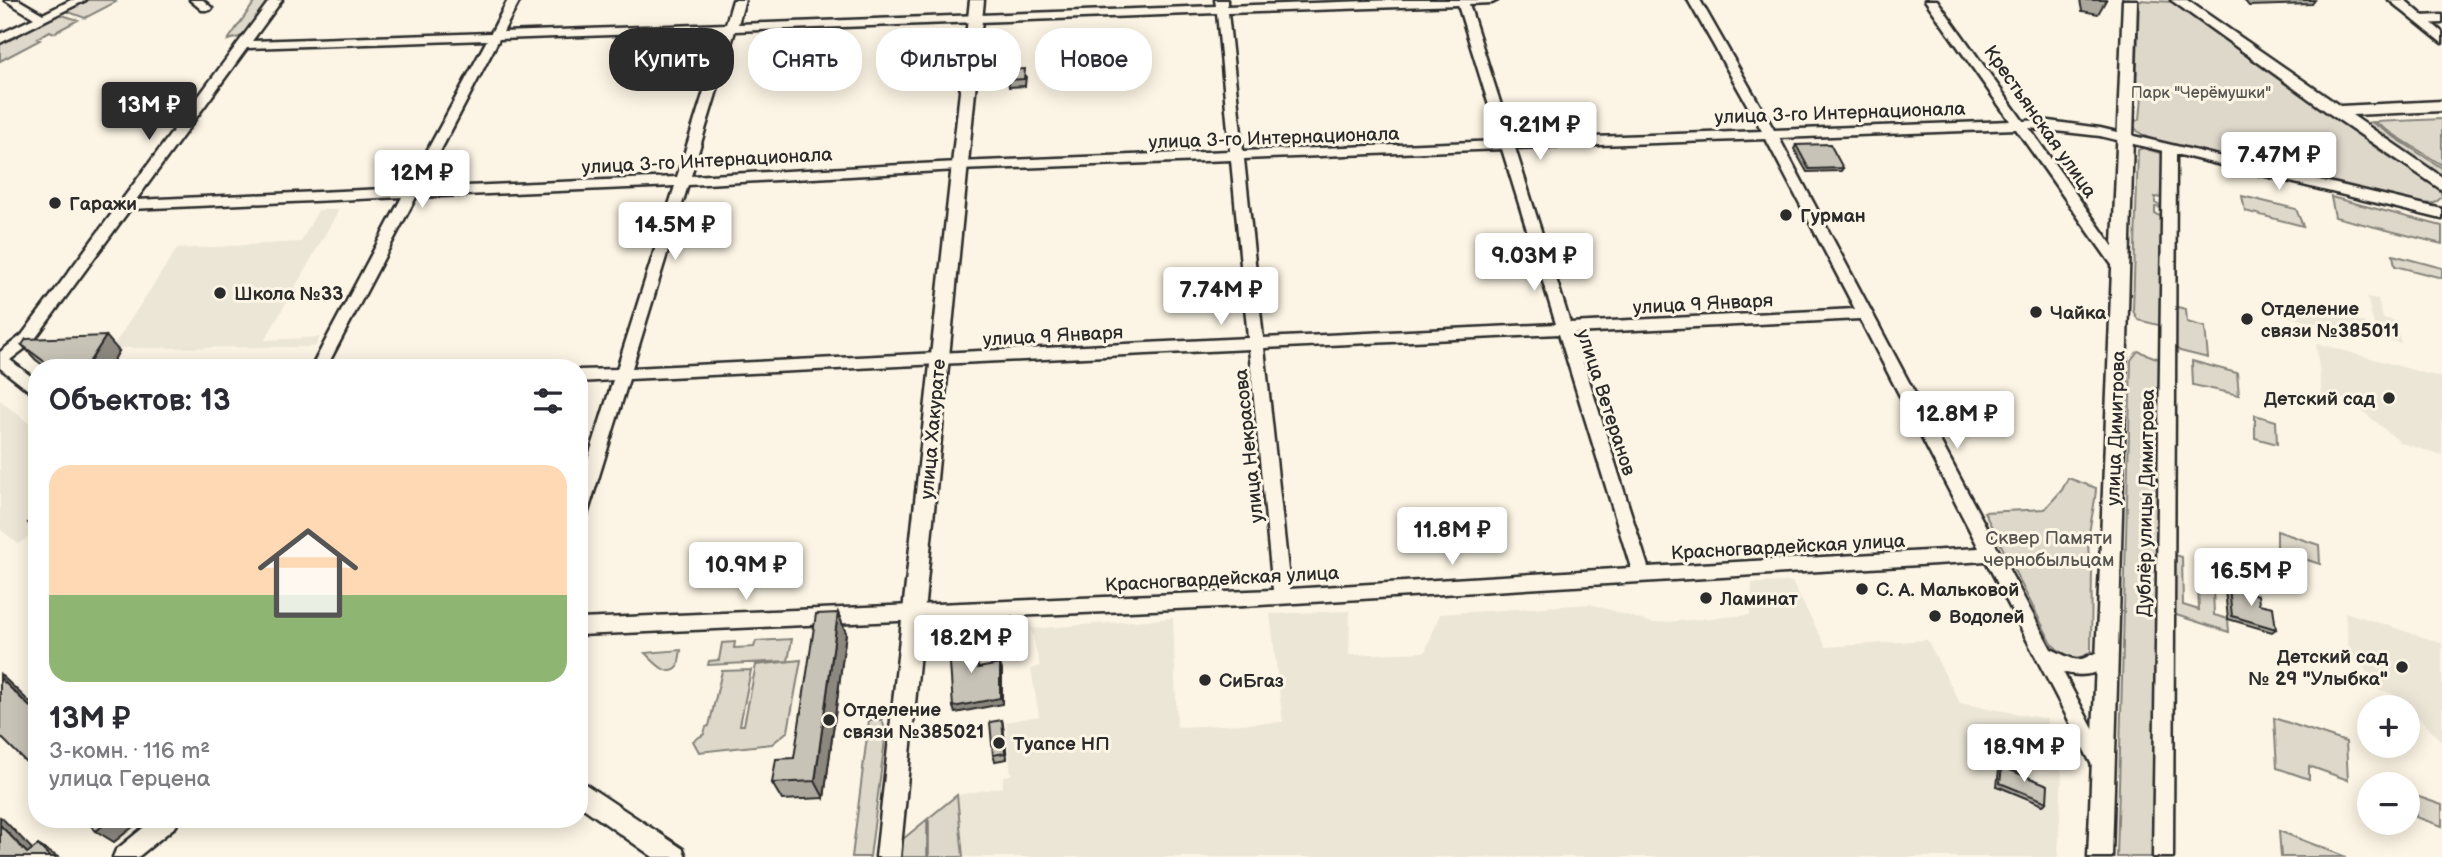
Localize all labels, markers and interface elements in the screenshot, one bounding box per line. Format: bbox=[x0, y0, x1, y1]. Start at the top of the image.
chip: Купить bbox=[609, 28, 734, 91]
chip: Снять bbox=[748, 28, 862, 91]
chip: Фильтры bbox=[876, 28, 1021, 91]
chip: Новое bbox=[1035, 28, 1152, 91]
street label: Крестьянская улица bbox=[1978, 41, 2101, 203]
pin: 13M ₽ bbox=[100, 82, 198, 142]
park label: Парк "Черёмушки" bbox=[2131, 84, 2271, 103]
text: 13M ₽ bbox=[118, 91, 180, 119]
street label: улица 3-го Интернационала bbox=[1714, 98, 1966, 129]
pin: 9.21M ₽ bbox=[1475, 102, 1605, 162]
text: 9.21M ₽ bbox=[1500, 111, 1580, 139]
street label: улица 3-го Интернационала bbox=[1148, 123, 1400, 154]
pin: 7.47M ₽ bbox=[2214, 132, 2344, 192]
text: 7.47M ₽ bbox=[2237, 141, 2321, 169]
street label: улица 3-го Интернационала bbox=[581, 143, 833, 180]
pin: 12M ₽ bbox=[373, 150, 471, 210]
text: 12M ₽ bbox=[391, 159, 453, 187]
place label: Гаражи bbox=[69, 193, 137, 216]
marker: Гаражи bbox=[47, 195, 63, 211]
pin: 14.5M ₽ bbox=[610, 202, 740, 262]
place label: Гурман bbox=[1800, 205, 1866, 228]
marker: Гурман bbox=[1778, 207, 1794, 223]
text: 14.5M ₽ bbox=[635, 211, 715, 239]
pin: 9.03M ₽ bbox=[1469, 233, 1599, 293]
text: 9.03M ₽ bbox=[1491, 242, 1577, 270]
pin: 7.74M ₽ bbox=[1156, 268, 1286, 327]
text: 7.74M ₽ bbox=[1179, 276, 1263, 304]
place label: Школа №33 bbox=[234, 283, 343, 306]
marker: Школа №33 bbox=[212, 285, 228, 301]
street label: улица 9 Января bbox=[1632, 289, 1774, 320]
place label: Отделение связи №385011 bbox=[2261, 298, 2399, 343]
place label: Чайка bbox=[2050, 302, 2107, 325]
marker: Чайка bbox=[2028, 304, 2044, 320]
marker: Отделение связи №385011 bbox=[2239, 311, 2255, 327]
street label: улица 9 Января bbox=[982, 321, 1124, 352]
street label: улица Ветеранов bbox=[1571, 326, 1640, 479]
street label: улица Димитрова bbox=[2102, 350, 2131, 506]
street label: улица Хакурате bbox=[916, 358, 951, 500]
street label: улица Некрасова bbox=[1230, 368, 1269, 524]
icon: filters bbox=[529, 382, 567, 420]
text: Объектов: 13 bbox=[49, 383, 230, 419]
place label: Детский сад bbox=[2264, 388, 2376, 411]
street label: Дублёр улицы Димитрова bbox=[2133, 389, 2160, 617]
marker: Детский сад bbox=[2381, 390, 2397, 406]
pin: 12.8M ₽ bbox=[1892, 392, 2022, 451]
text: 12.8M ₽ bbox=[1916, 400, 1998, 428]
pin: 11.8M ₽ bbox=[1387, 508, 1517, 567]
icon: home bbox=[245, 510, 371, 636]
text: 11.8M ₽ bbox=[1413, 516, 1491, 544]
park label: Сквер Памяти чернобыльцам bbox=[1983, 527, 2115, 572]
street label: Красногвардейская улица bbox=[1670, 530, 1906, 565]
pin: 10.9M ₽ bbox=[681, 542, 811, 602]
pin: 16.5M ₽ bbox=[2186, 548, 2316, 608]
text: 10.9M ₽ bbox=[705, 551, 787, 579]
text: 16.5M ₽ bbox=[2210, 557, 2292, 585]
street label: Красногвардейская улица bbox=[1104, 562, 1340, 597]
place label: С. А. Мальковой bbox=[1876, 579, 2019, 602]
marker: С. А. Мальковой bbox=[1854, 581, 1870, 597]
place label: Ламинат bbox=[1719, 588, 1798, 611]
marker: Ламинат bbox=[1698, 590, 1714, 606]
place label: Водолей bbox=[1949, 606, 2025, 629]
marker: Водолей bbox=[1927, 608, 1943, 624]
pin: 18.2M ₽ bbox=[906, 616, 1036, 675]
text: 18.2M ₽ bbox=[930, 624, 1012, 652]
place label: Детский сад № 29 "Улыбка" bbox=[2249, 646, 2389, 691]
marker: Детский сад № 29 "Улыбка" bbox=[2394, 659, 2410, 675]
place label: СиБгаз bbox=[1219, 670, 1284, 693]
marker: СиБгаз bbox=[1197, 672, 1213, 688]
map controls bbox=[2357, 695, 2420, 835]
button: + bbox=[2357, 695, 2420, 758]
place label: Отделение связи №385021 bbox=[843, 699, 984, 744]
text: 13M ₽ bbox=[49, 701, 131, 737]
marker: Отделение связи №385021 bbox=[821, 712, 837, 728]
pin: 18.9M ₽ bbox=[1959, 724, 2089, 784]
place label: Туапсе НП bbox=[1013, 733, 1110, 756]
text: 18.9M ₽ bbox=[1983, 733, 2065, 761]
marker: Туапсе НП bbox=[991, 735, 1007, 751]
text: 3-комн. · 116 m² bbox=[49, 737, 210, 765]
text: улица Герцена bbox=[49, 765, 210, 793]
button: − bbox=[2357, 772, 2420, 835]

